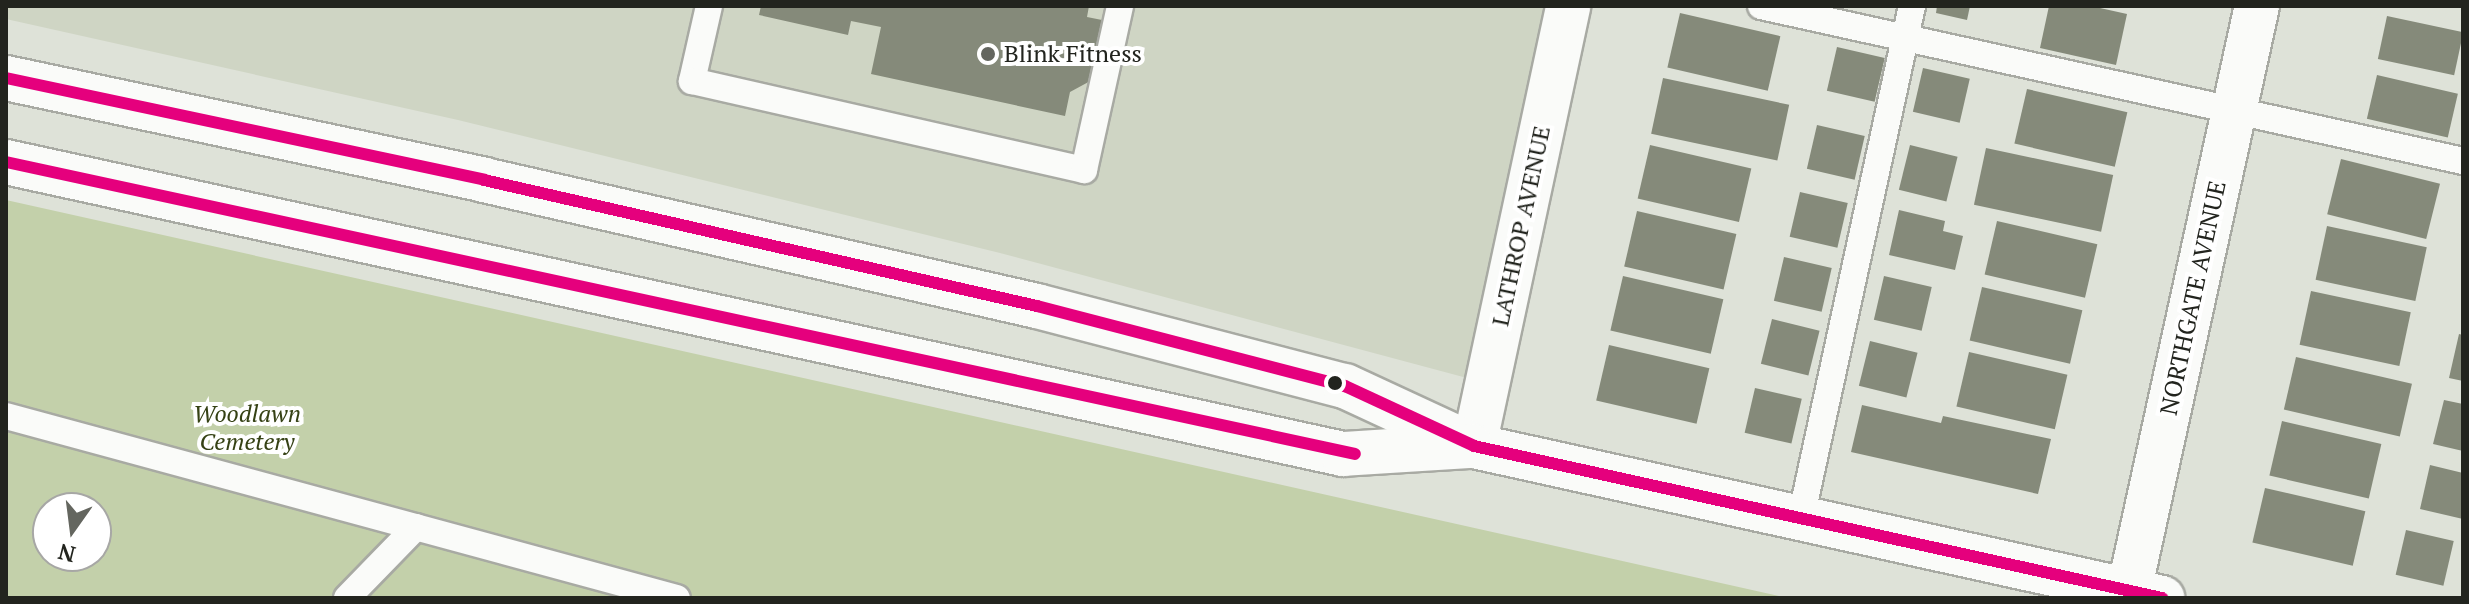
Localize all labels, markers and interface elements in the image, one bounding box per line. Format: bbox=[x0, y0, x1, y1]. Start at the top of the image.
place label: Blink Fitness bbox=[1004, 40, 1142, 68]
marker: Blink Fitness bbox=[979, 45, 997, 63]
street label: LATHROP AVENUE bbox=[1486, 123, 1556, 329]
street label: NORTHGATE AVENUE bbox=[2154, 178, 2232, 418]
unlabelled marker bbox=[1327, 375, 1343, 391]
park label: Woodlawn Cemetery bbox=[193, 400, 301, 456]
north arrow bbox=[32, 492, 112, 572]
text: N bbox=[55, 538, 78, 570]

